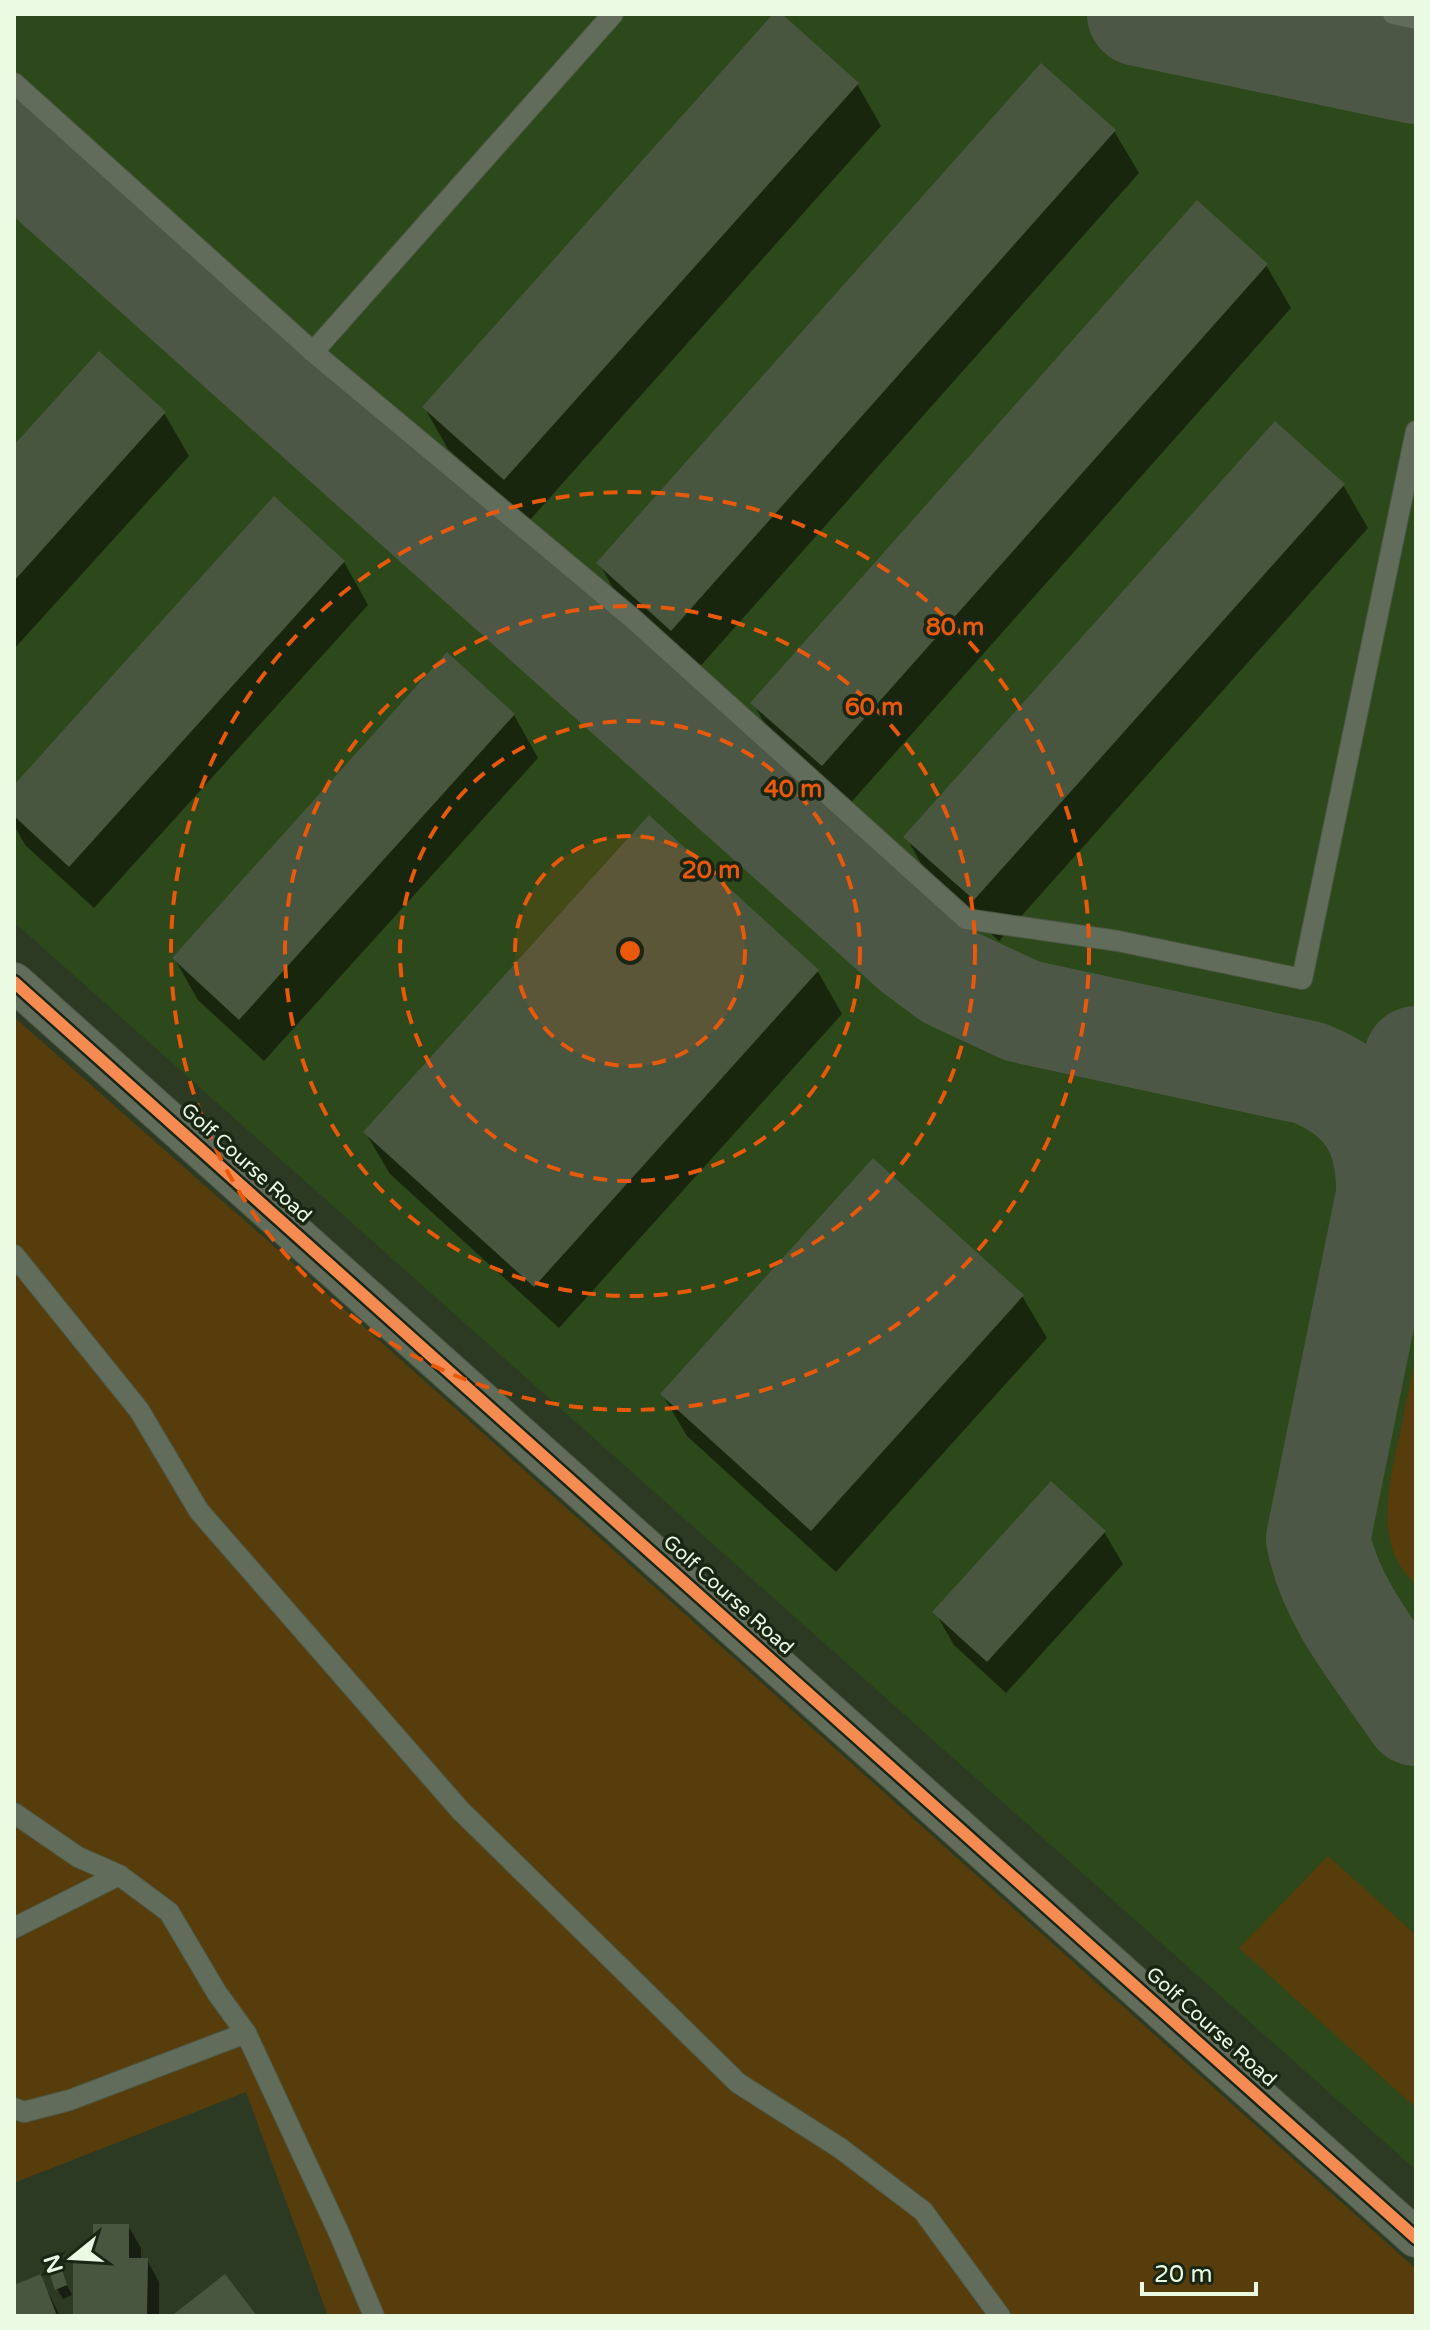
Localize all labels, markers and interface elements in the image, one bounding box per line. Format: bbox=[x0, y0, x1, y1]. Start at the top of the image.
text: 80 m bbox=[926, 613, 984, 642]
text: 60 m bbox=[845, 693, 903, 722]
text: 40 m bbox=[764, 775, 822, 804]
text: 20 m bbox=[682, 856, 740, 885]
centre of rings bbox=[616, 937, 644, 965]
street label: Golf Course Road bbox=[176, 1098, 316, 1228]
street label: Golf Course Road bbox=[658, 1530, 798, 1660]
street label: Golf Course Road bbox=[1141, 1962, 1281, 2092]
north arrow bbox=[32, 2218, 112, 2298]
scale bar bbox=[1142, 2246, 1256, 2296]
text: N bbox=[39, 2251, 69, 2276]
text: 20 m bbox=[1154, 2260, 1212, 2289]

